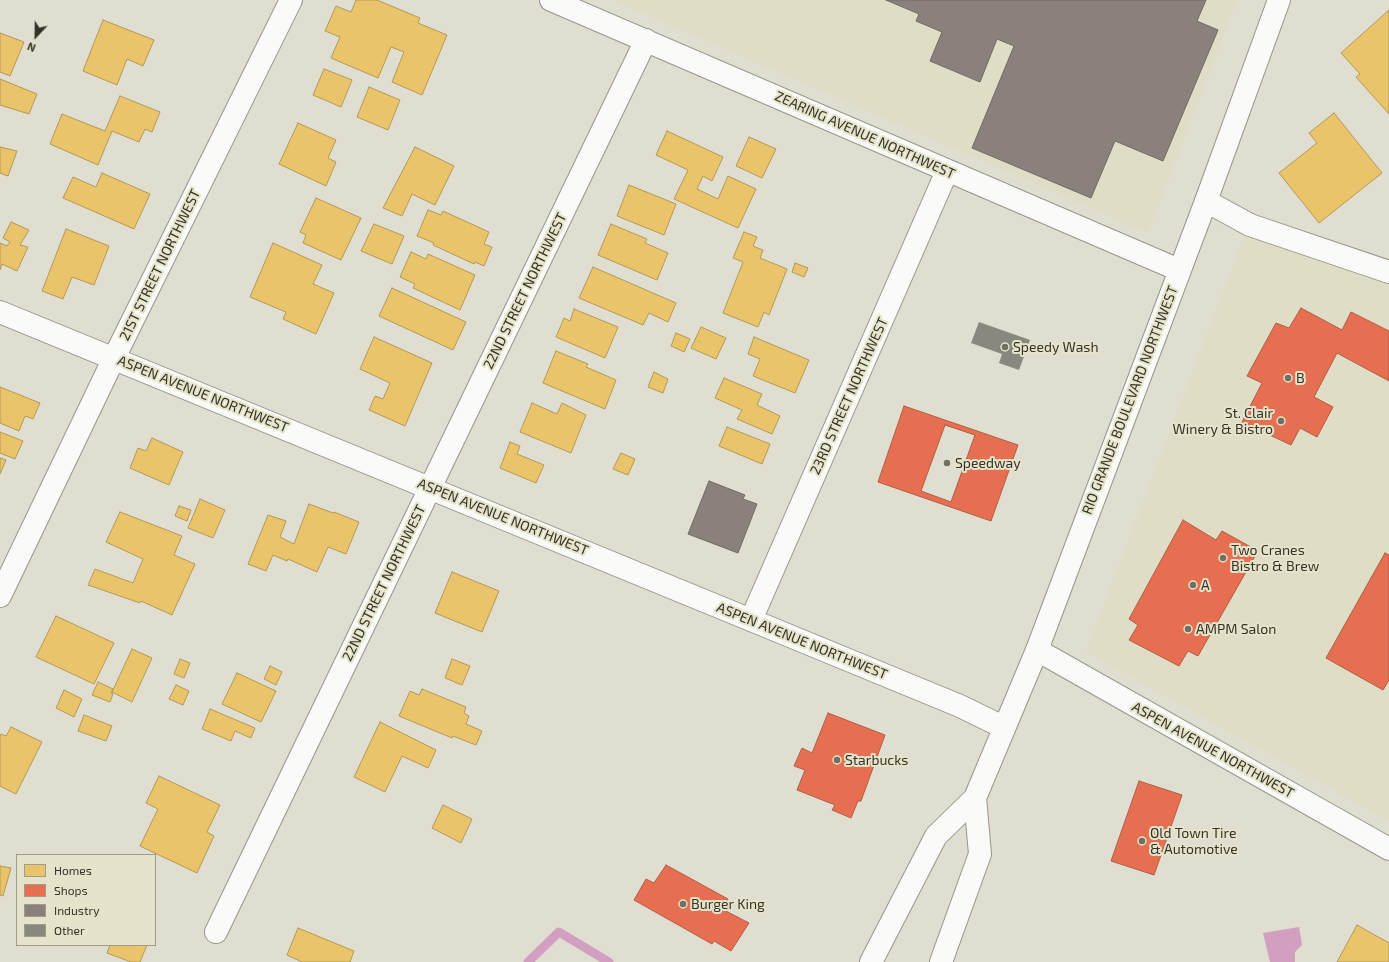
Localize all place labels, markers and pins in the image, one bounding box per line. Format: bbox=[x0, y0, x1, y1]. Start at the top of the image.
place label: Speedy Wash bbox=[1013, 339, 1099, 355]
marker: Speedy Wash bbox=[1000, 342, 1010, 352]
place label: B bbox=[1296, 370, 1305, 386]
marker: B bbox=[1283, 373, 1293, 383]
place label: St. Clair Winery & Bistro bbox=[1173, 405, 1273, 438]
marker: St. Clair Winery & Bistro bbox=[1276, 416, 1286, 426]
place label: Speedway bbox=[955, 455, 1021, 471]
marker: Speedway bbox=[942, 458, 952, 468]
place label: Two Cranes Bistro & Brew bbox=[1231, 542, 1319, 574]
marker: Two Cranes Bistro & Brew bbox=[1218, 553, 1228, 563]
place label: A bbox=[1201, 577, 1210, 593]
marker: A bbox=[1188, 580, 1198, 590]
place label: AMPM Salon bbox=[1196, 621, 1276, 637]
marker: AMPM Salon bbox=[1183, 624, 1193, 634]
place label: Starbucks bbox=[845, 752, 908, 768]
marker: Starbucks bbox=[832, 755, 842, 765]
place label: Old Town Tire & Automotive bbox=[1150, 825, 1238, 858]
marker: Old Town Tire & Automotive bbox=[1137, 836, 1147, 846]
place label: Burger King bbox=[691, 896, 765, 912]
marker: Burger King bbox=[678, 899, 688, 909]

